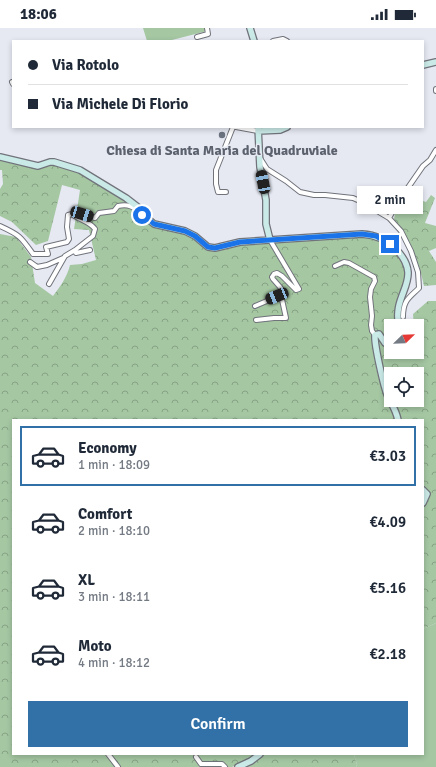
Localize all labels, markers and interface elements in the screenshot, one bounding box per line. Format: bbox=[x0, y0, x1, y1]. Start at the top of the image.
text: 18:06 bbox=[20, 5, 57, 23]
text: Via Rotolo bbox=[52, 56, 119, 74]
text: Via Michele Di Florio bbox=[52, 95, 188, 113]
marker: Chiesa di Santa Maria del Quadruviale bbox=[217, 130, 227, 140]
place label: Chiesa di Santa Maria del Quadruviale bbox=[106, 142, 338, 159]
car bbox=[255, 169, 271, 195]
callout: 2 min bbox=[357, 186, 423, 214]
text: 2 min bbox=[374, 192, 406, 208]
car bbox=[69, 205, 95, 223]
route start bbox=[133, 206, 151, 224]
route end bbox=[381, 235, 399, 253]
car bbox=[264, 286, 290, 306]
north arrow bbox=[384, 319, 424, 359]
map controls bbox=[384, 319, 424, 407]
button: locate bbox=[384, 367, 424, 407]
icon: car bbox=[30, 438, 66, 474]
text: Economy bbox=[78, 439, 137, 457]
text: €3.03 bbox=[369, 447, 406, 465]
text: 1 min · 18:09 bbox=[78, 457, 150, 473]
icon: car bbox=[30, 504, 66, 540]
text: Comfort bbox=[78, 505, 132, 523]
text: €4.09 bbox=[369, 513, 406, 531]
text: 2 min · 18:10 bbox=[78, 523, 150, 539]
icon: car bbox=[30, 570, 66, 606]
text: XL bbox=[78, 571, 95, 589]
text: €5.16 bbox=[369, 579, 406, 597]
text: 3 min · 18:11 bbox=[78, 589, 150, 605]
icon: car bbox=[30, 636, 66, 672]
text: Moto bbox=[78, 637, 112, 655]
text: €2.18 bbox=[369, 645, 406, 663]
text: 4 min · 18:12 bbox=[78, 655, 150, 671]
button: Confirm bbox=[28, 701, 408, 747]

